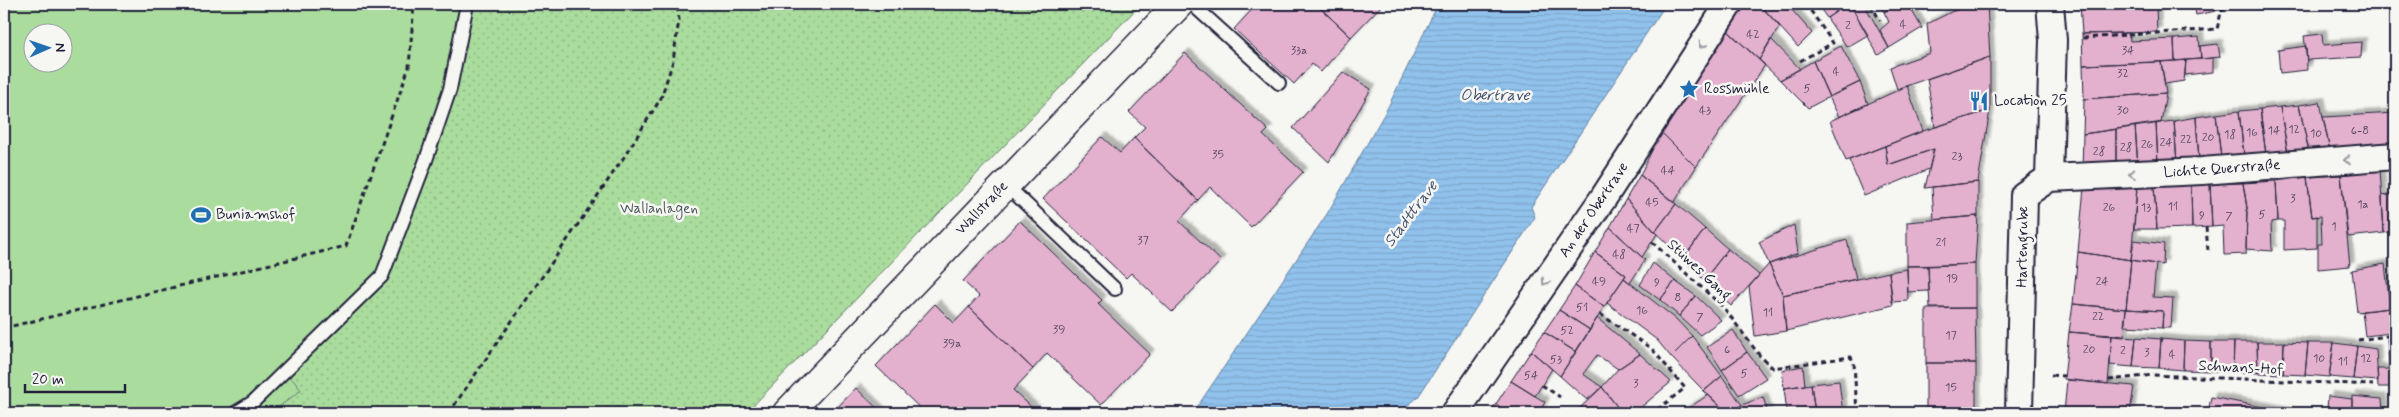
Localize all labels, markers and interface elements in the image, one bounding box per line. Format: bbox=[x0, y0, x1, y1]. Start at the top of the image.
house number: 4 bbox=[1900, 17, 1907, 33]
house number: 2 bbox=[1845, 18, 1851, 34]
north arrow bbox=[22, 22, 72, 72]
house number: 42 bbox=[1746, 27, 1760, 43]
one-way arrow bbox=[1699, 39, 1709, 48]
text: N bbox=[51, 43, 69, 53]
house number: 33a bbox=[1291, 43, 1307, 59]
house number: 34 bbox=[2122, 43, 2134, 59]
house number: 4 bbox=[1833, 64, 1840, 80]
house number: 32 bbox=[2117, 66, 2129, 82]
place icon: Rossmühle bbox=[1678, 78, 1700, 100]
place label: Rossmühle bbox=[1704, 79, 1769, 99]
house number: 5 bbox=[1803, 81, 1811, 97]
water label: Obertrave bbox=[1460, 85, 1530, 106]
restaurant icon: Location 25 bbox=[1968, 90, 1990, 112]
place label: Location 25 bbox=[1994, 91, 2067, 111]
house number: 43 bbox=[1699, 103, 1711, 119]
house number: 30 bbox=[2117, 103, 2129, 119]
house number: 12 bbox=[2288, 122, 2300, 138]
house number: 14 bbox=[2268, 123, 2280, 139]
house number: 6-8 bbox=[2351, 123, 2369, 139]
house number: 16 bbox=[2246, 125, 2258, 141]
house number: 10 bbox=[2310, 126, 2322, 142]
house number: 18 bbox=[2224, 127, 2236, 143]
house number: 20 bbox=[2202, 130, 2215, 146]
house number: 22 bbox=[2180, 132, 2192, 148]
house number: 24 bbox=[2159, 135, 2173, 151]
house number: 26 bbox=[2141, 137, 2154, 153]
house number: 28 bbox=[2120, 140, 2132, 156]
house number: 28 bbox=[2093, 144, 2105, 160]
house number: 35 bbox=[1212, 147, 1224, 163]
house number: 23 bbox=[1952, 149, 1962, 165]
one-way arrow bbox=[2342, 154, 2350, 165]
street label: Lichte Querstraße bbox=[2163, 155, 2281, 183]
street label: An der Obertrave bbox=[1555, 158, 1633, 262]
house number: 44 bbox=[1661, 163, 1675, 179]
one-way arrow bbox=[2128, 169, 2136, 180]
water label: Stadttrave bbox=[1379, 176, 1443, 251]
street label: Wallstraße bbox=[951, 177, 1013, 239]
house number: 3 bbox=[2290, 191, 2296, 207]
house number: 45 bbox=[1645, 195, 1659, 211]
house number: 1a bbox=[2357, 197, 2369, 213]
park label: Wallanlagen bbox=[620, 199, 698, 220]
house number: 11 bbox=[2168, 199, 2178, 215]
house number: 26 bbox=[2103, 200, 2116, 216]
house number: 13 bbox=[2141, 200, 2151, 216]
sports icon: Buniamshof bbox=[190, 204, 212, 226]
place label: Buniamshof bbox=[216, 205, 295, 225]
street label: Hartengrube bbox=[2012, 206, 2035, 288]
house number: 5 bbox=[2258, 207, 2266, 223]
house number: 9 bbox=[2199, 208, 2205, 224]
house number: 7 bbox=[2225, 209, 2233, 225]
house number: 1 bbox=[2331, 219, 2337, 235]
house number: 47 bbox=[1626, 221, 1640, 237]
house number: 37 bbox=[1137, 233, 1149, 249]
street label: Stüwes Gang bbox=[1662, 235, 1736, 306]
house number: 21 bbox=[1935, 235, 1947, 251]
house number: 48 bbox=[1612, 247, 1626, 263]
house number: 19 bbox=[1946, 271, 1958, 287]
house number: 49 bbox=[1592, 274, 1606, 290]
house number: 24 bbox=[2095, 274, 2109, 290]
house number: 9 bbox=[1654, 275, 1660, 291]
one-way arrow bbox=[1542, 277, 1551, 286]
house number: 8 bbox=[1675, 290, 1681, 306]
house number: 51 bbox=[1576, 300, 1588, 316]
house number: 16 bbox=[1636, 303, 1648, 319]
house number: 11 bbox=[1763, 305, 1773, 321]
house number: 22 bbox=[2092, 309, 2104, 325]
house number: 7 bbox=[1696, 310, 1704, 326]
house number: 39 bbox=[1053, 322, 1065, 338]
house number: 52 bbox=[1560, 323, 1574, 339]
house number: 17 bbox=[1945, 328, 1957, 344]
house number: 39a bbox=[943, 336, 961, 352]
house number: 6 bbox=[1724, 342, 1730, 358]
house number: 20 bbox=[2083, 342, 2096, 358]
house number: 2 bbox=[2120, 343, 2126, 359]
house number: 3 bbox=[2144, 345, 2150, 361]
house number: 4 bbox=[2169, 347, 2176, 363]
house number: 10 bbox=[2313, 351, 2325, 367]
house number: 12 bbox=[2360, 351, 2372, 367]
house number: 53 bbox=[1550, 352, 1562, 368]
house number: 11 bbox=[2338, 354, 2348, 370]
street label: Schwans-Hof bbox=[2198, 356, 2284, 380]
scale bar bbox=[25, 362, 125, 394]
house number: 5 bbox=[1740, 366, 1748, 382]
house number: 54 bbox=[1524, 368, 1538, 384]
text: 20 m bbox=[32, 370, 64, 390]
house number: 3 bbox=[1633, 376, 1639, 392]
house number: 15 bbox=[1945, 380, 1957, 396]

